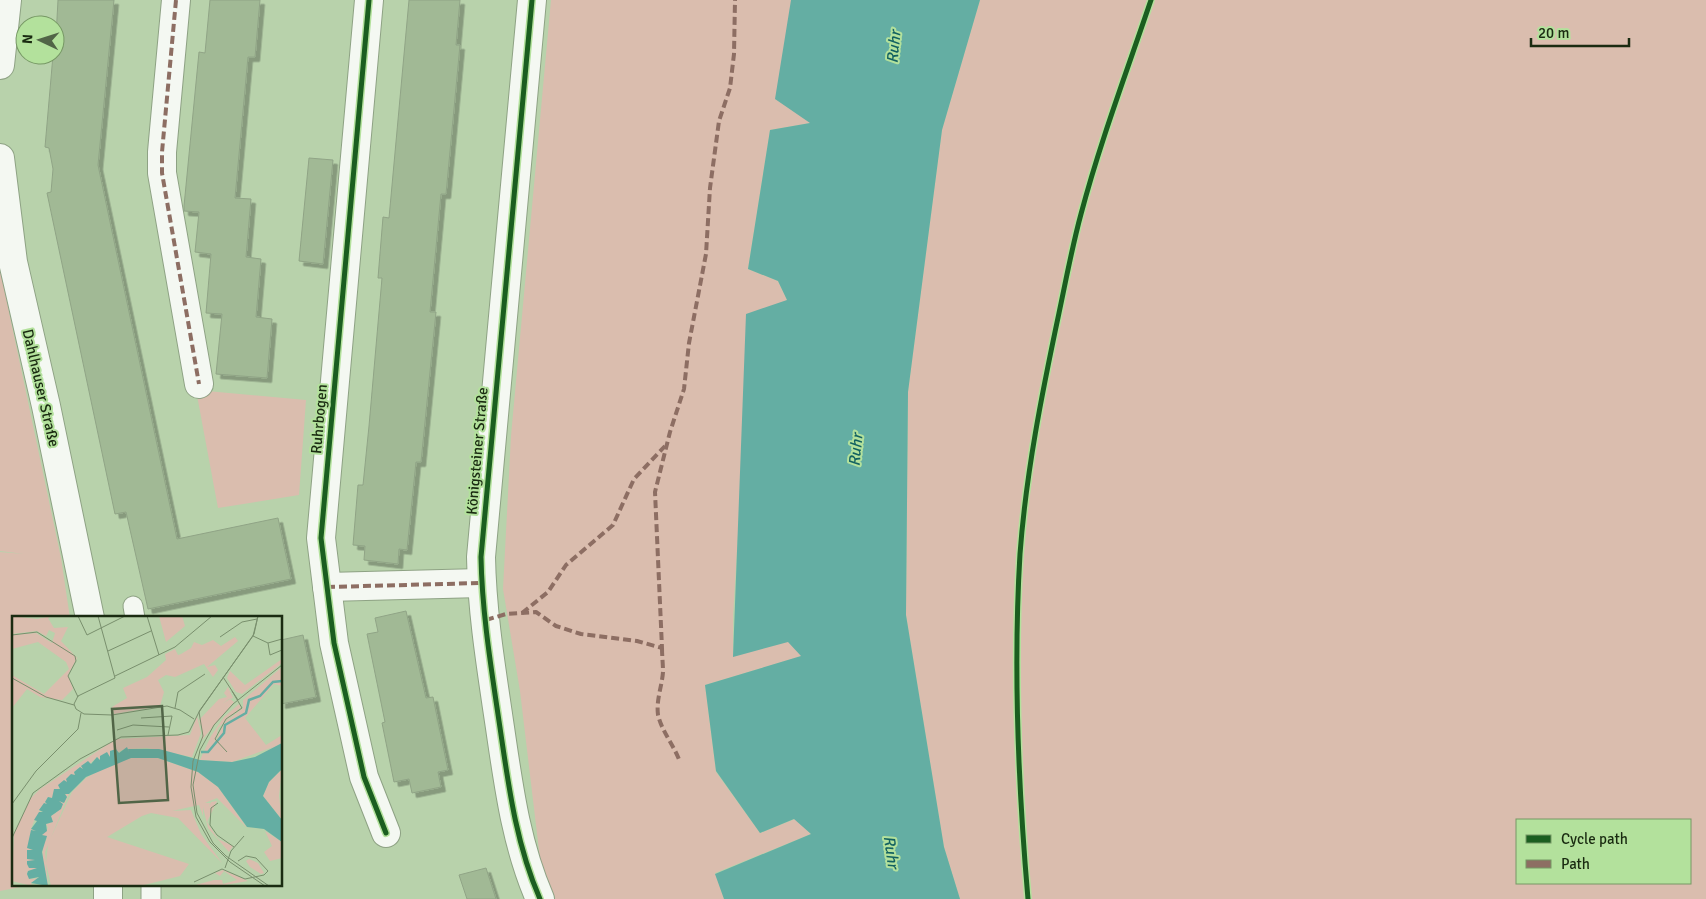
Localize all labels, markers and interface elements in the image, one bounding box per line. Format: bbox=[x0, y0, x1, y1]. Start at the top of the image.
north arrow bbox=[15, 15, 65, 65]
scale bar bbox=[1531, 15, 1628, 47]
text: 20 m bbox=[1538, 24, 1569, 42]
water label: Ruhr bbox=[883, 28, 906, 64]
text: N bbox=[19, 34, 36, 45]
street label: Dahlhauser Straße bbox=[19, 327, 63, 449]
street label: Ruhrbogen bbox=[307, 383, 331, 455]
street label: Königsteiner Straße bbox=[462, 386, 492, 516]
water label: Ruhr bbox=[845, 431, 868, 467]
inset map bbox=[12, 616, 282, 886]
legend bbox=[1516, 819, 1691, 884]
text: Cycle path bbox=[1561, 830, 1628, 848]
water label: Ruhr bbox=[879, 834, 903, 872]
text: Path bbox=[1561, 855, 1590, 873]

